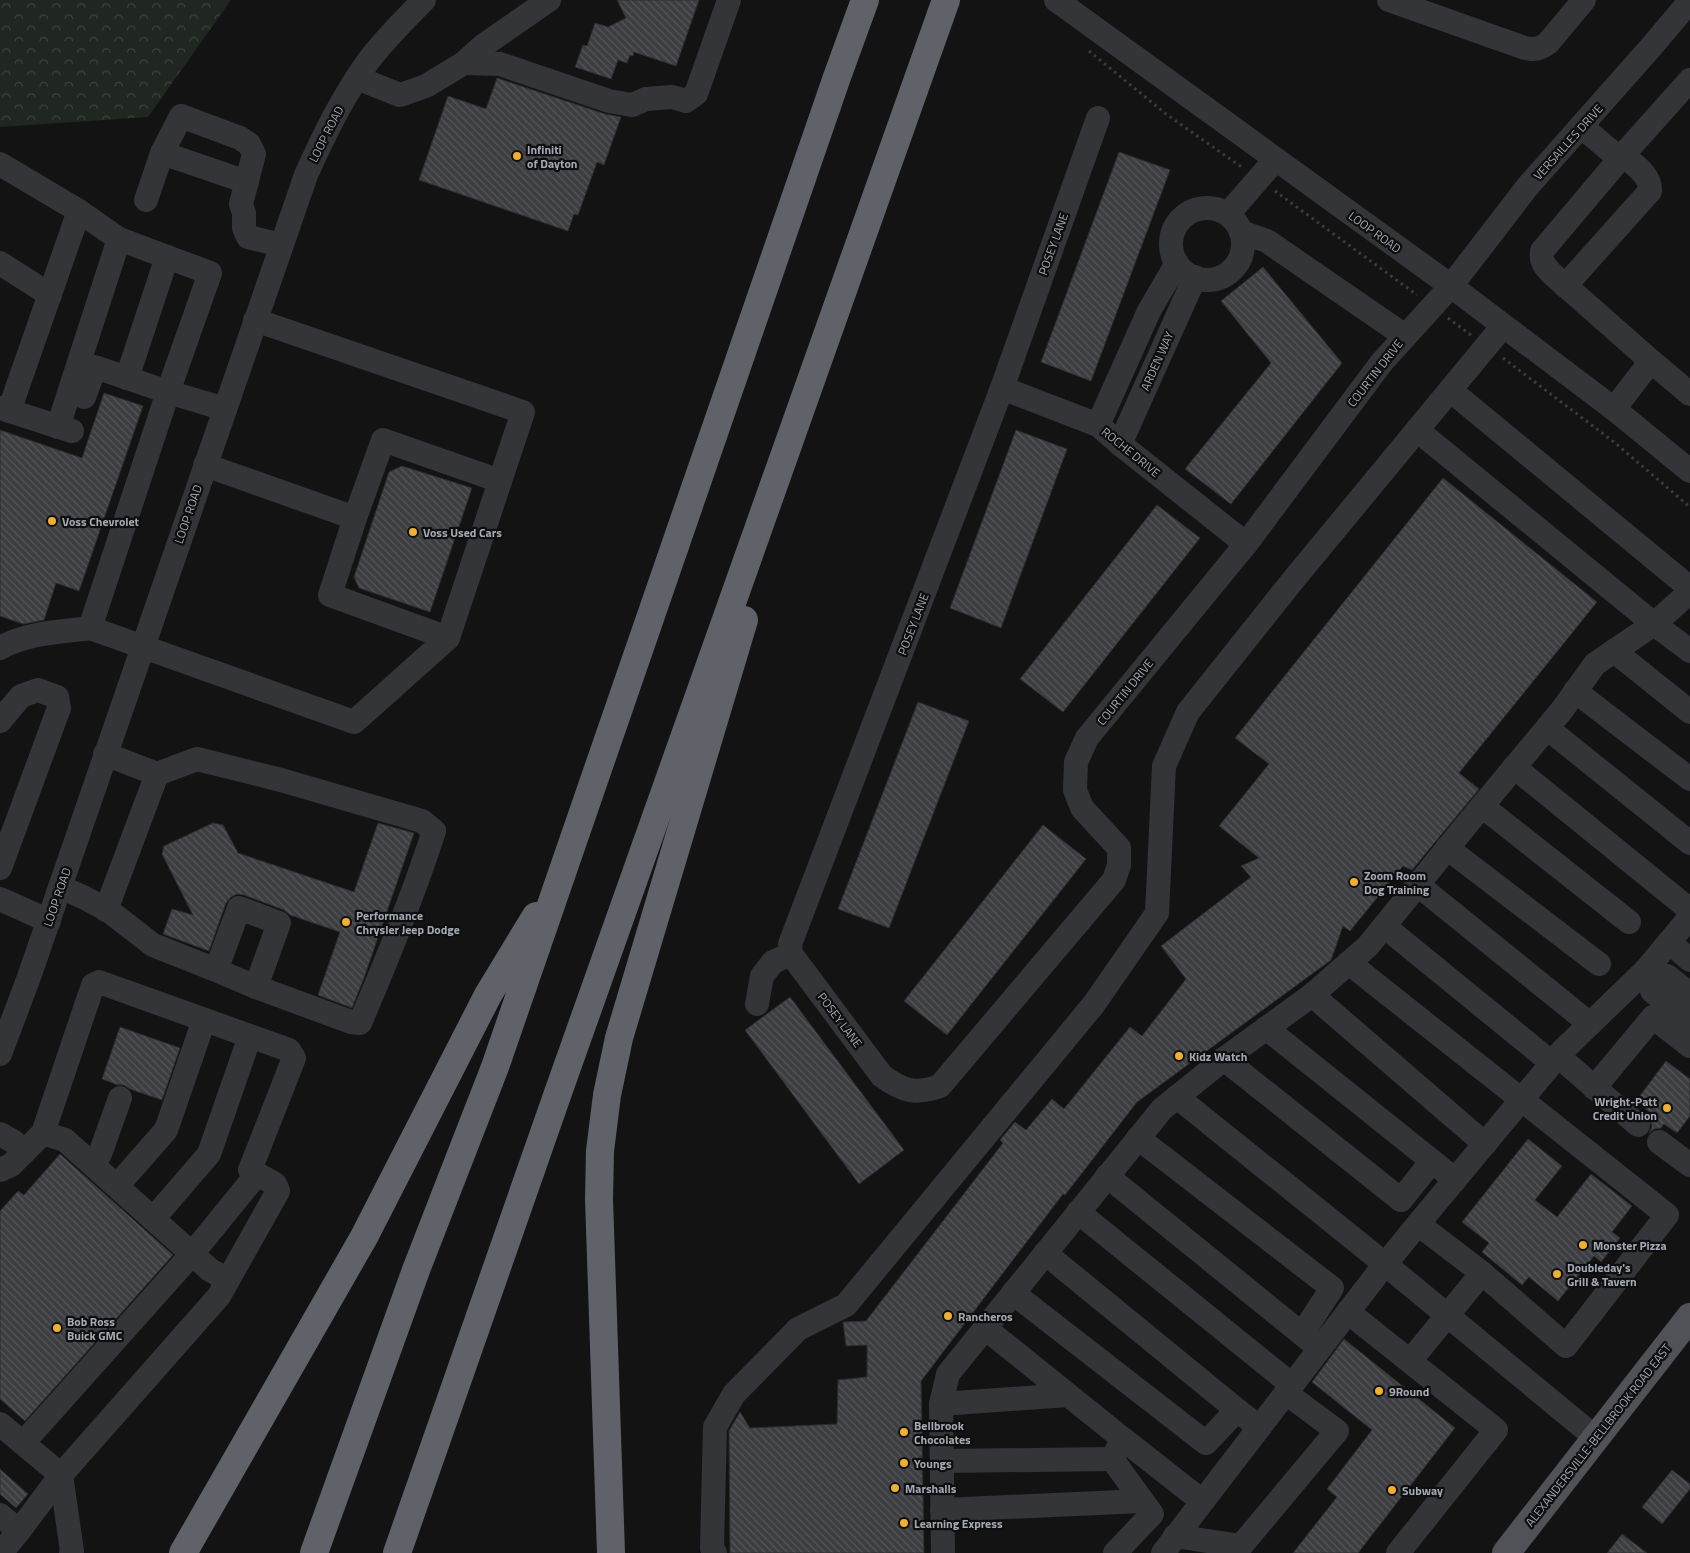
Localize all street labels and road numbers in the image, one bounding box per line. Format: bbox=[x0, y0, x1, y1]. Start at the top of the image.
street label: VERSAILLES DRIVE bbox=[1529, 100, 1608, 184]
street label: LOOP ROAD bbox=[304, 102, 348, 166]
street label: LOOP ROAD bbox=[1345, 206, 1406, 258]
street label: POSEY LANE bbox=[1033, 210, 1073, 278]
street label: ARDEN WAY bbox=[1135, 328, 1179, 394]
street label: COURTIN DRIVE bbox=[1343, 335, 1408, 411]
street label: ROCHE DRIVE bbox=[1097, 422, 1165, 482]
street label: LOOP ROAD bbox=[169, 482, 207, 546]
street label: POSEY LANE bbox=[892, 590, 934, 658]
street label: COURTIN DRIVE bbox=[1092, 654, 1158, 729]
street label: LOOP ROAD bbox=[38, 865, 76, 929]
street label: POSEY LANE bbox=[813, 988, 867, 1052]
street label: ALEXANDERSVILLE-BELLBROOK ROAD EAST bbox=[1520, 1339, 1676, 1531]

